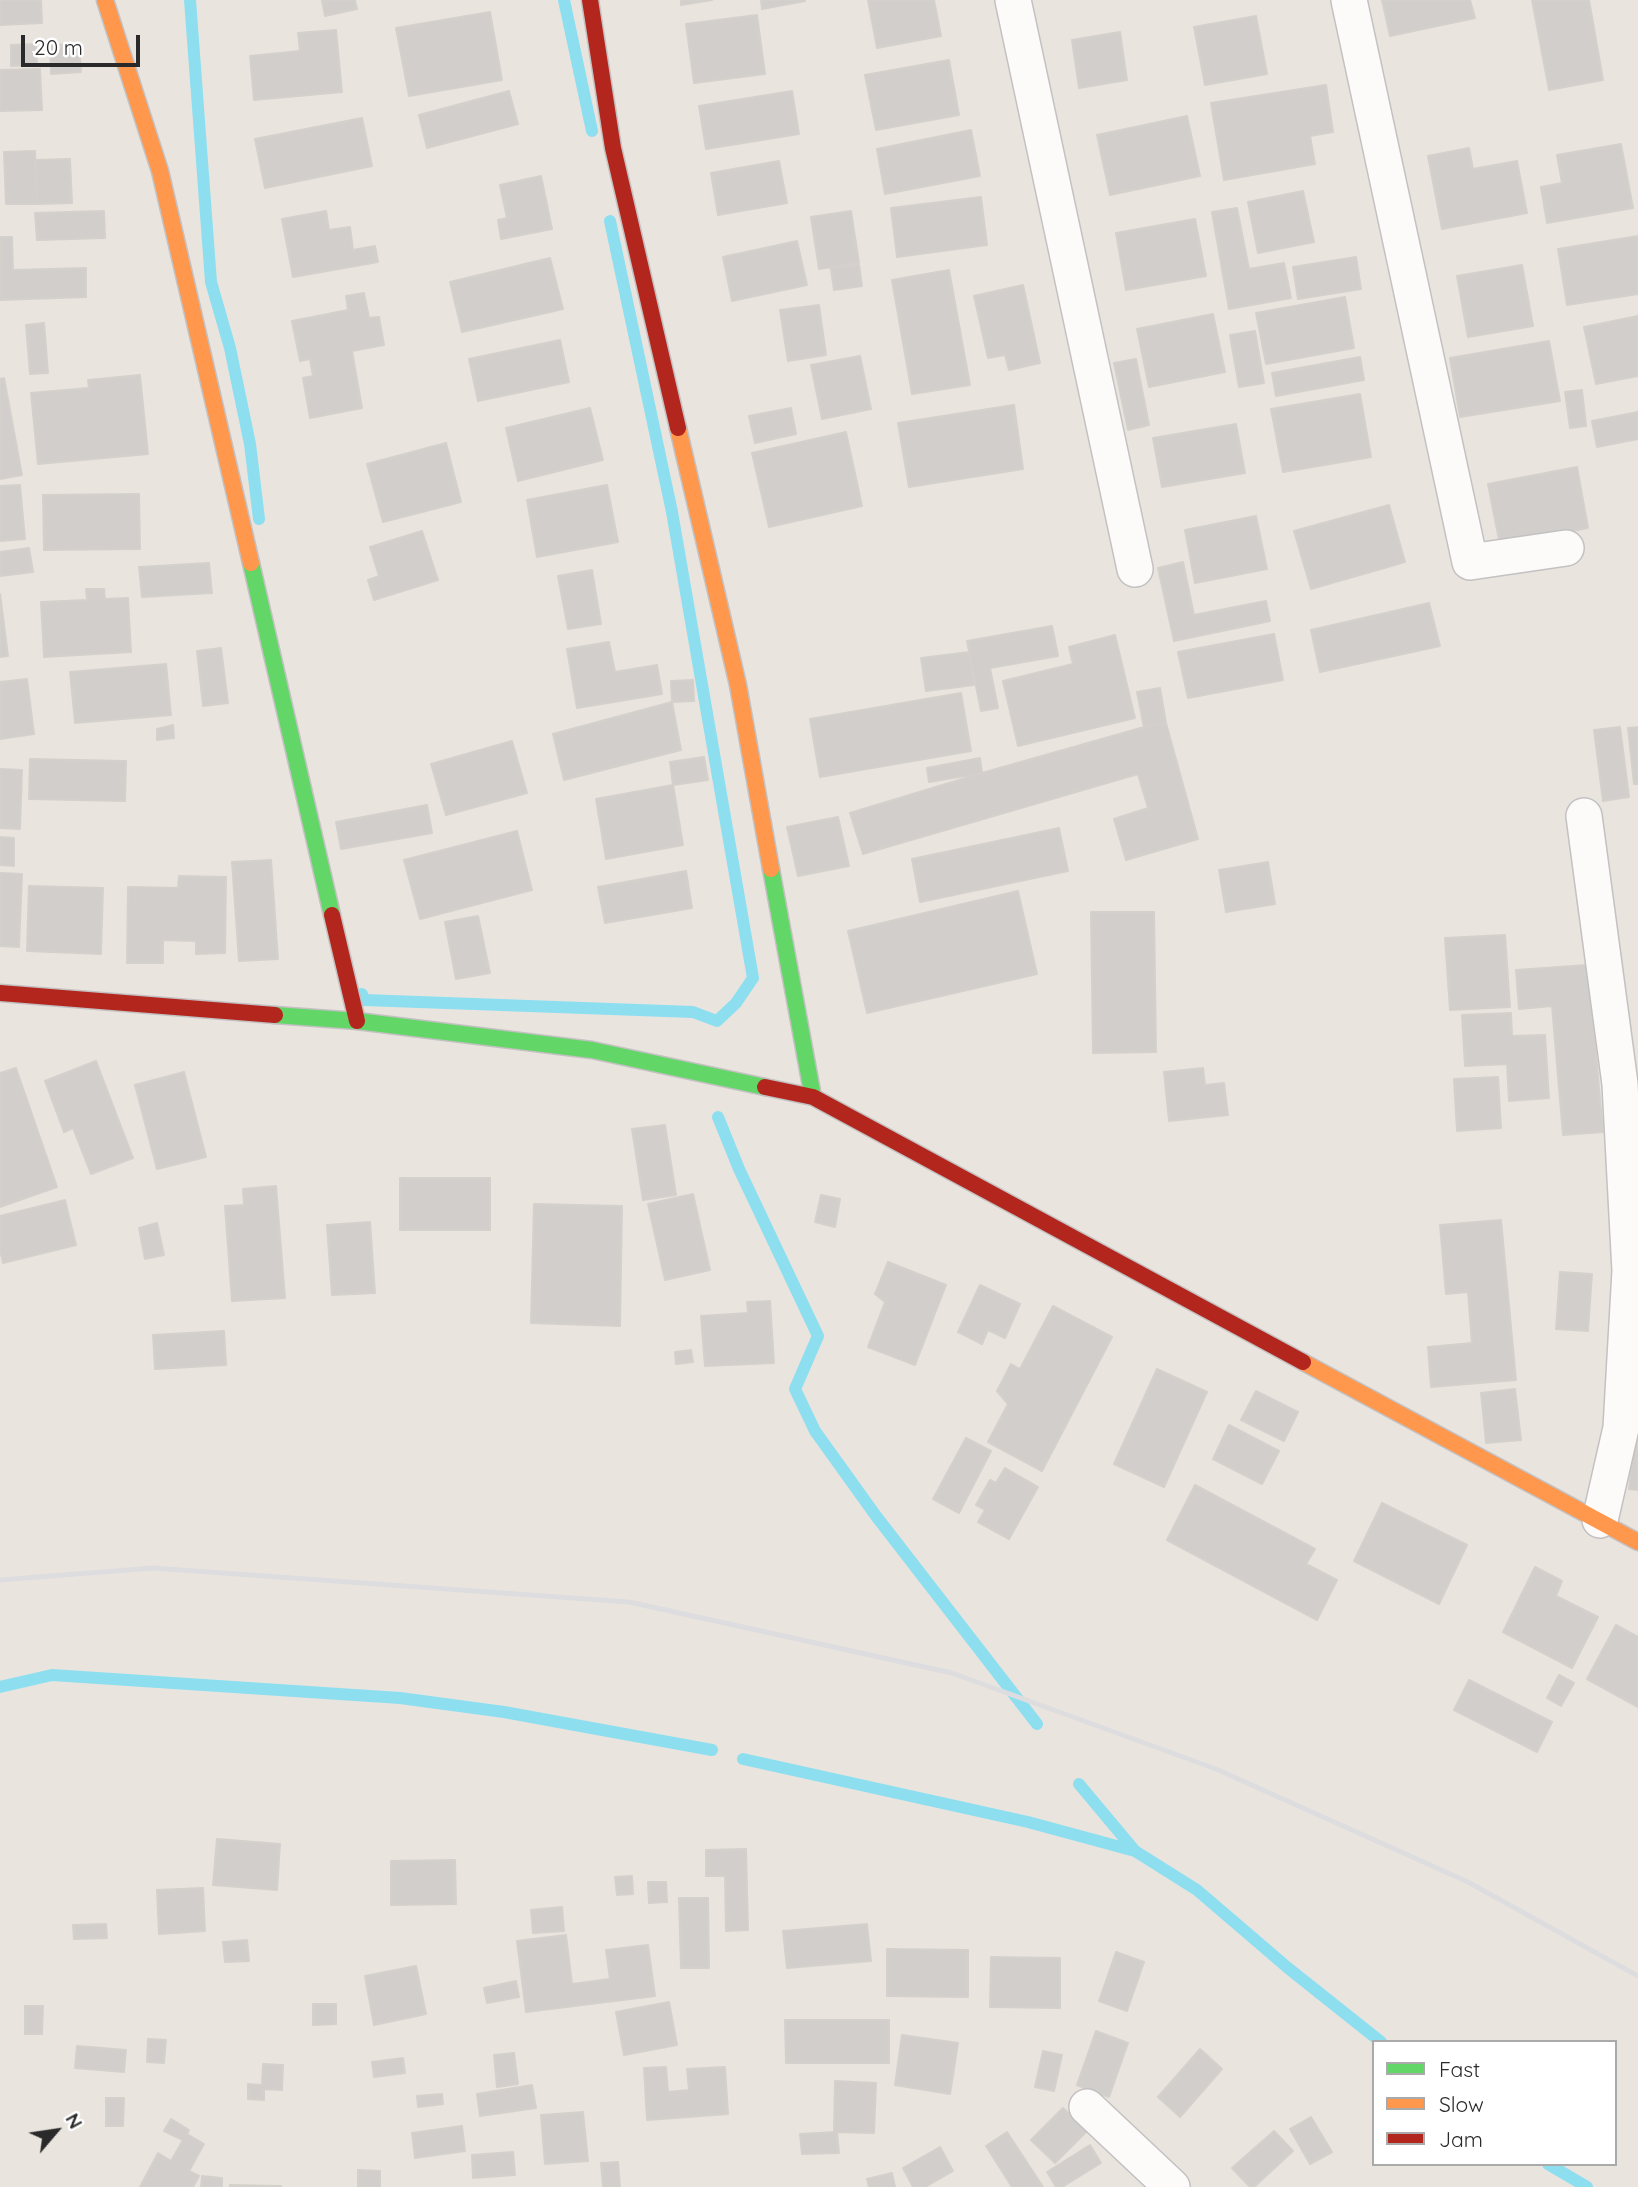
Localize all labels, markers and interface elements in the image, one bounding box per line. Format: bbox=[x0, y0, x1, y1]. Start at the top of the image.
scale bar bbox=[24, 21, 144, 65]
text: 20 m bbox=[34, 34, 83, 60]
legend bbox=[1372, 2040, 1617, 2166]
text: Fast bbox=[1439, 2056, 1480, 2082]
text: Slow bbox=[1439, 2091, 1484, 2117]
north arrow bbox=[21, 2096, 91, 2166]
text: N bbox=[60, 2109, 88, 2133]
text: Jam bbox=[1439, 2126, 1483, 2152]

